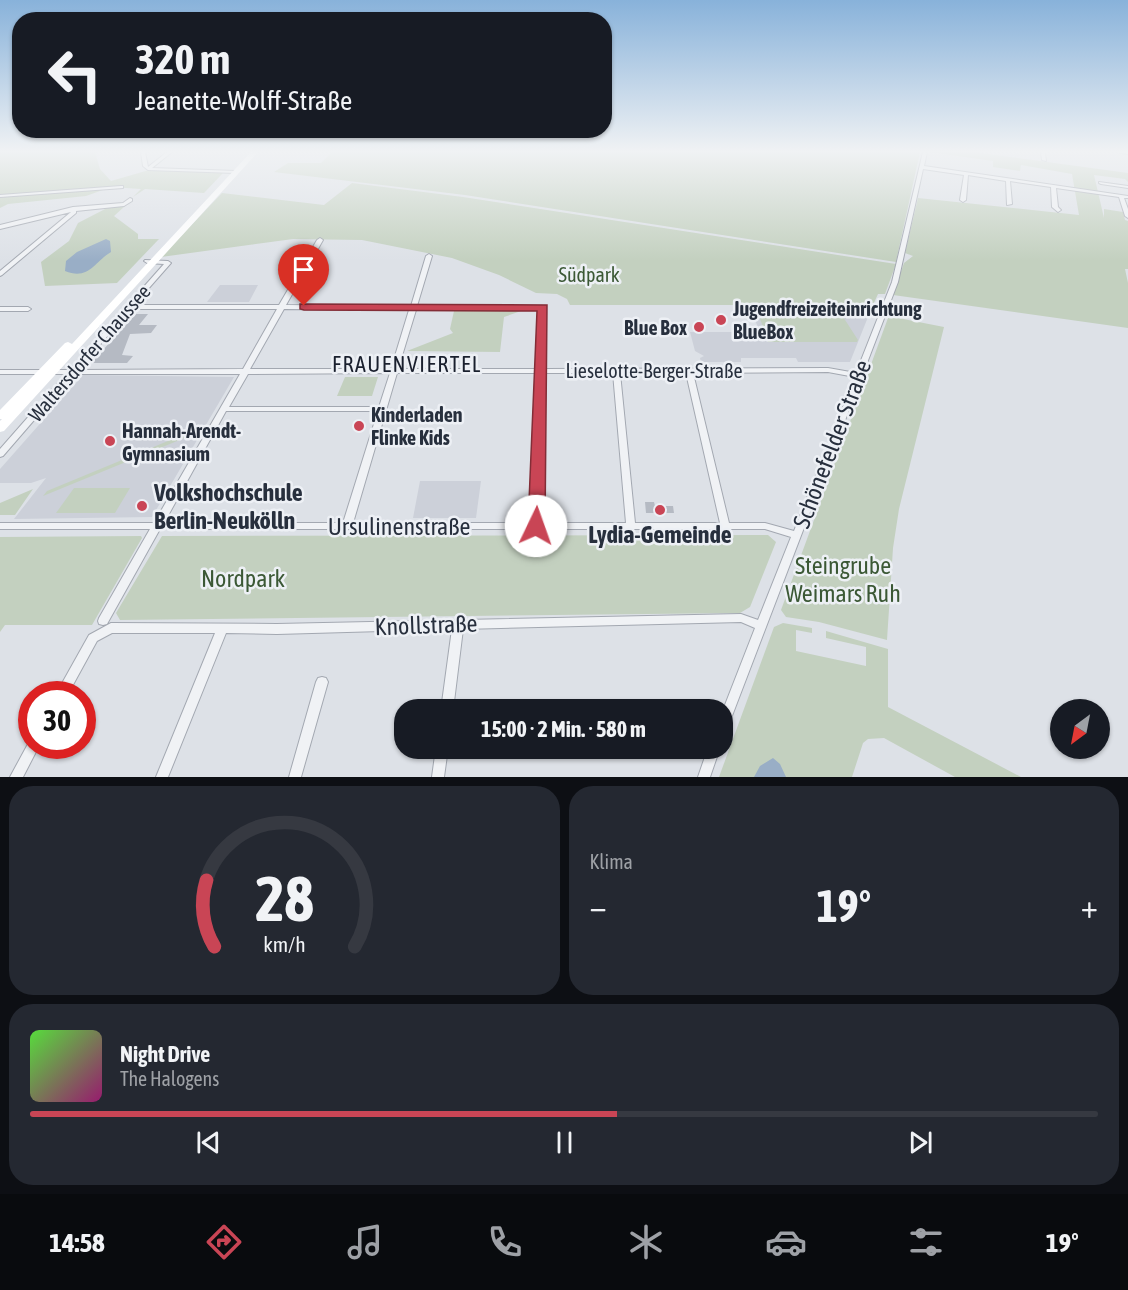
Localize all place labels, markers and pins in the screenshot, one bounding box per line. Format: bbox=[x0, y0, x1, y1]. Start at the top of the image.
pin bbox=[278, 244, 329, 306]
place label: Jugendfreizeiteinrichtung BlueBox bbox=[732, 297, 922, 343]
marker: Jugendfreizeiteinrichtung BlueBox bbox=[714, 313, 728, 327]
place label: Blue Box bbox=[624, 316, 687, 339]
marker: Blue Box bbox=[692, 320, 706, 334]
place label: Kinderladen Flinke Kids bbox=[371, 403, 462, 449]
place label: Hannah-Arendt- Gymnasium bbox=[122, 419, 241, 465]
marker: Kinderladen Flinke Kids bbox=[352, 419, 366, 433]
marker: Hannah-Arendt- Gymnasium bbox=[103, 434, 117, 448]
place label: Volkshochschule Berlin-Neukölln bbox=[153, 479, 303, 534]
marker: Volkshochschule Berlin-Neukölln bbox=[135, 499, 149, 513]
marker: Lydia-Gemeinde bbox=[653, 503, 667, 517]
place label: Lydia-Gemeinde bbox=[588, 521, 732, 548]

